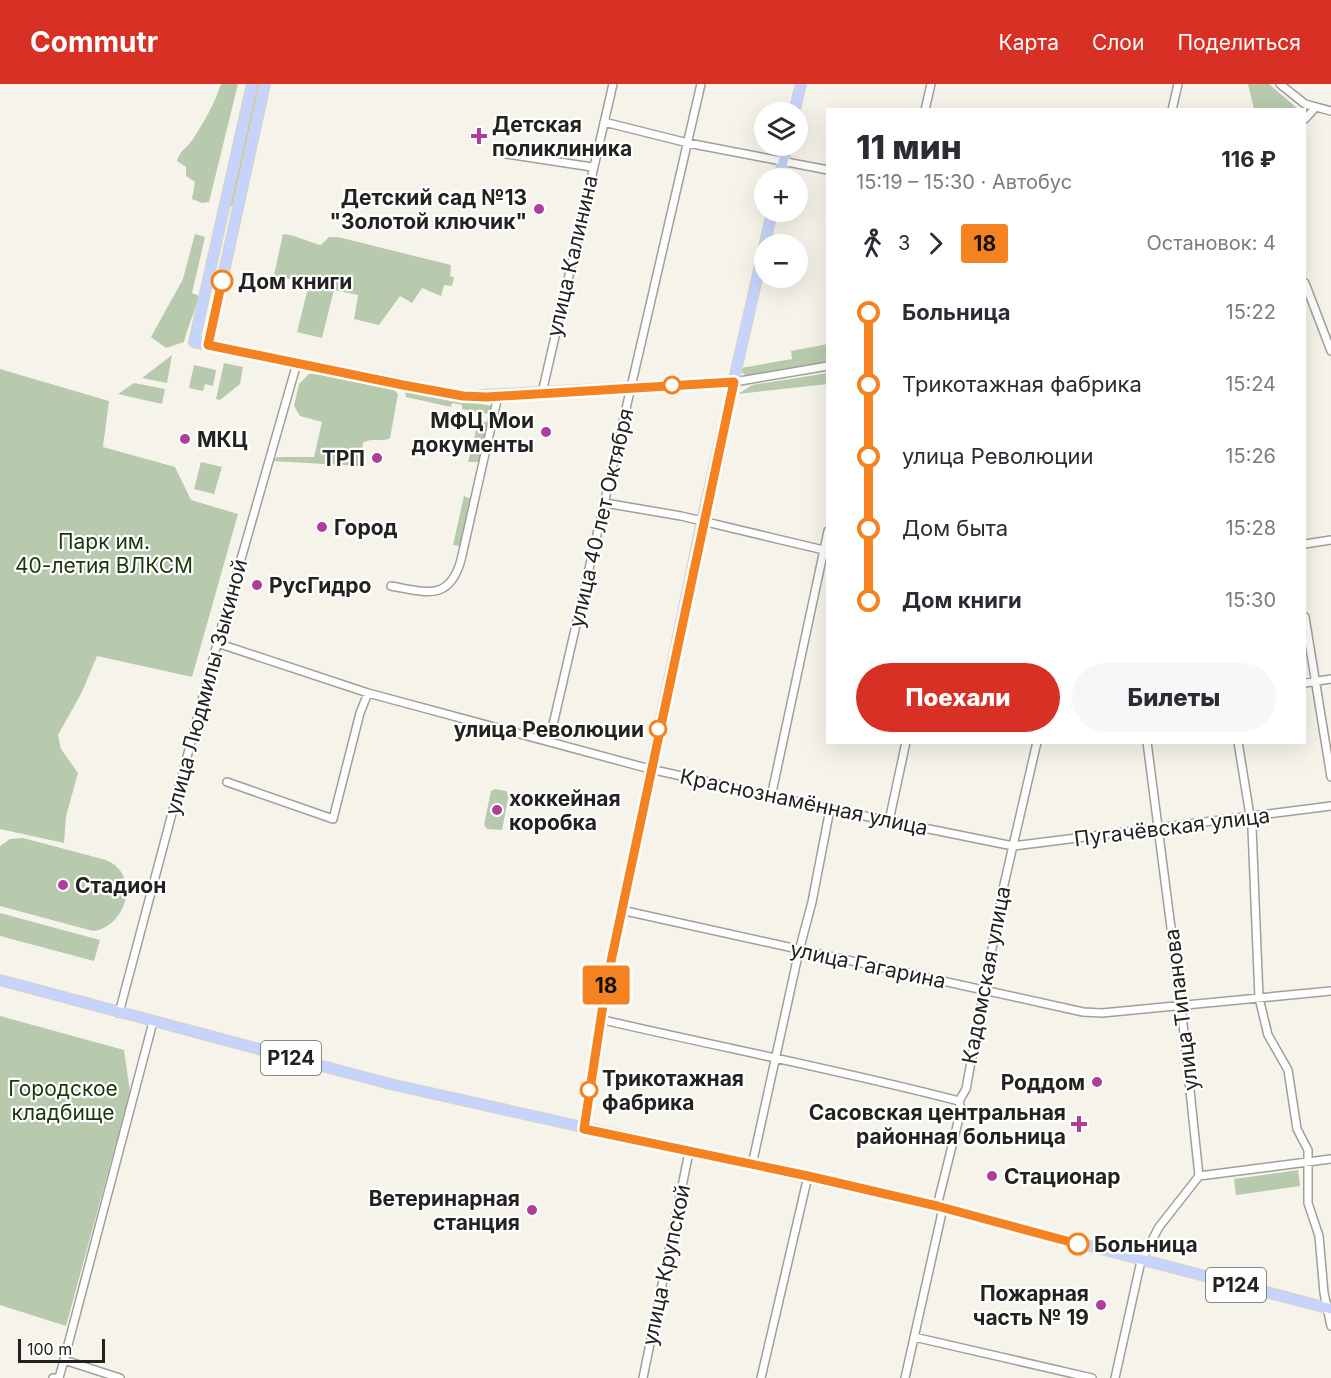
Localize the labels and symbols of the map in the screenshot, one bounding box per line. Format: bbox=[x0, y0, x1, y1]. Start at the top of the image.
place label: Детская поликлиника bbox=[492, 112, 632, 161]
marker: Детская поликлиника bbox=[470, 127, 488, 145]
street label: улица Калинина bbox=[541, 173, 603, 339]
place label: Детский сад №13 "Золотой ключик" bbox=[329, 185, 527, 234]
marker: Детский сад №13 "Золотой ключик" bbox=[532, 202, 546, 216]
place label: Дом книги bbox=[238, 269, 352, 294]
marker: Дом книги bbox=[211, 270, 233, 292]
unlabelled marker bbox=[663, 376, 681, 394]
street label: улица 40 лет Октября bbox=[564, 406, 638, 630]
place label: МФЦ Мои документы bbox=[412, 408, 534, 457]
marker: МФЦ Мои документы bbox=[539, 425, 553, 439]
place label: МКЦ bbox=[197, 427, 248, 452]
marker: МКЦ bbox=[178, 432, 192, 446]
place label: ТРП bbox=[322, 446, 365, 471]
marker: ТРП bbox=[370, 451, 384, 465]
place label: Город bbox=[334, 515, 398, 540]
marker: Город bbox=[315, 520, 329, 534]
park label: Парк им. 40-летия ВЛКСМ bbox=[15, 529, 193, 578]
street label: улица Людмилы Зыкиной bbox=[160, 556, 252, 818]
place label: РусГидро bbox=[269, 573, 372, 598]
marker: РусГидро bbox=[250, 578, 264, 592]
place label: улица Революции bbox=[454, 717, 644, 742]
marker: улица Революции bbox=[649, 720, 667, 738]
street label: Краснознамённая улица bbox=[678, 763, 930, 841]
place label: хоккейная коробка bbox=[509, 786, 621, 835]
marker: хоккейная коробка bbox=[490, 803, 504, 817]
street label: Пугачёвская улица bbox=[1073, 803, 1271, 851]
place label: Стадион bbox=[75, 873, 166, 898]
marker: Стадион bbox=[56, 878, 70, 892]
street label: Кадомская улица bbox=[957, 884, 1015, 1066]
street label: улица Типанова bbox=[1159, 927, 1203, 1093]
street label: улица Гагарина bbox=[788, 936, 948, 994]
line badge: 18 bbox=[579, 966, 633, 1004]
road number: Р124 bbox=[261, 1041, 321, 1075]
place label: Трикотажная фабрика bbox=[602, 1066, 744, 1115]
place label: Роддом bbox=[1001, 1070, 1085, 1095]
marker: Роддом bbox=[1090, 1075, 1104, 1089]
park label: Городское кладбище bbox=[8, 1076, 118, 1125]
marker: Трикотажная фабрика bbox=[580, 1081, 598, 1099]
place label: Сасовская центральная районная больница bbox=[809, 1100, 1066, 1149]
marker: Сасовская центральная районная больница bbox=[1070, 1115, 1088, 1133]
place label: Стационар bbox=[1004, 1164, 1120, 1189]
marker: Стационар bbox=[985, 1169, 999, 1183]
street label: улица Крупской bbox=[637, 1182, 695, 1348]
place label: Ветеринарная станция bbox=[369, 1186, 520, 1235]
marker: Ветеринарная станция bbox=[525, 1203, 539, 1217]
place label: Больница bbox=[1094, 1232, 1198, 1257]
marker: Больница bbox=[1067, 1233, 1089, 1255]
road number: Р124 bbox=[1206, 1268, 1266, 1302]
place label: Пожарная часть № 19 bbox=[973, 1281, 1089, 1330]
marker: Пожарная часть № 19 bbox=[1094, 1298, 1108, 1312]
scale bar bbox=[18, 1336, 105, 1364]

